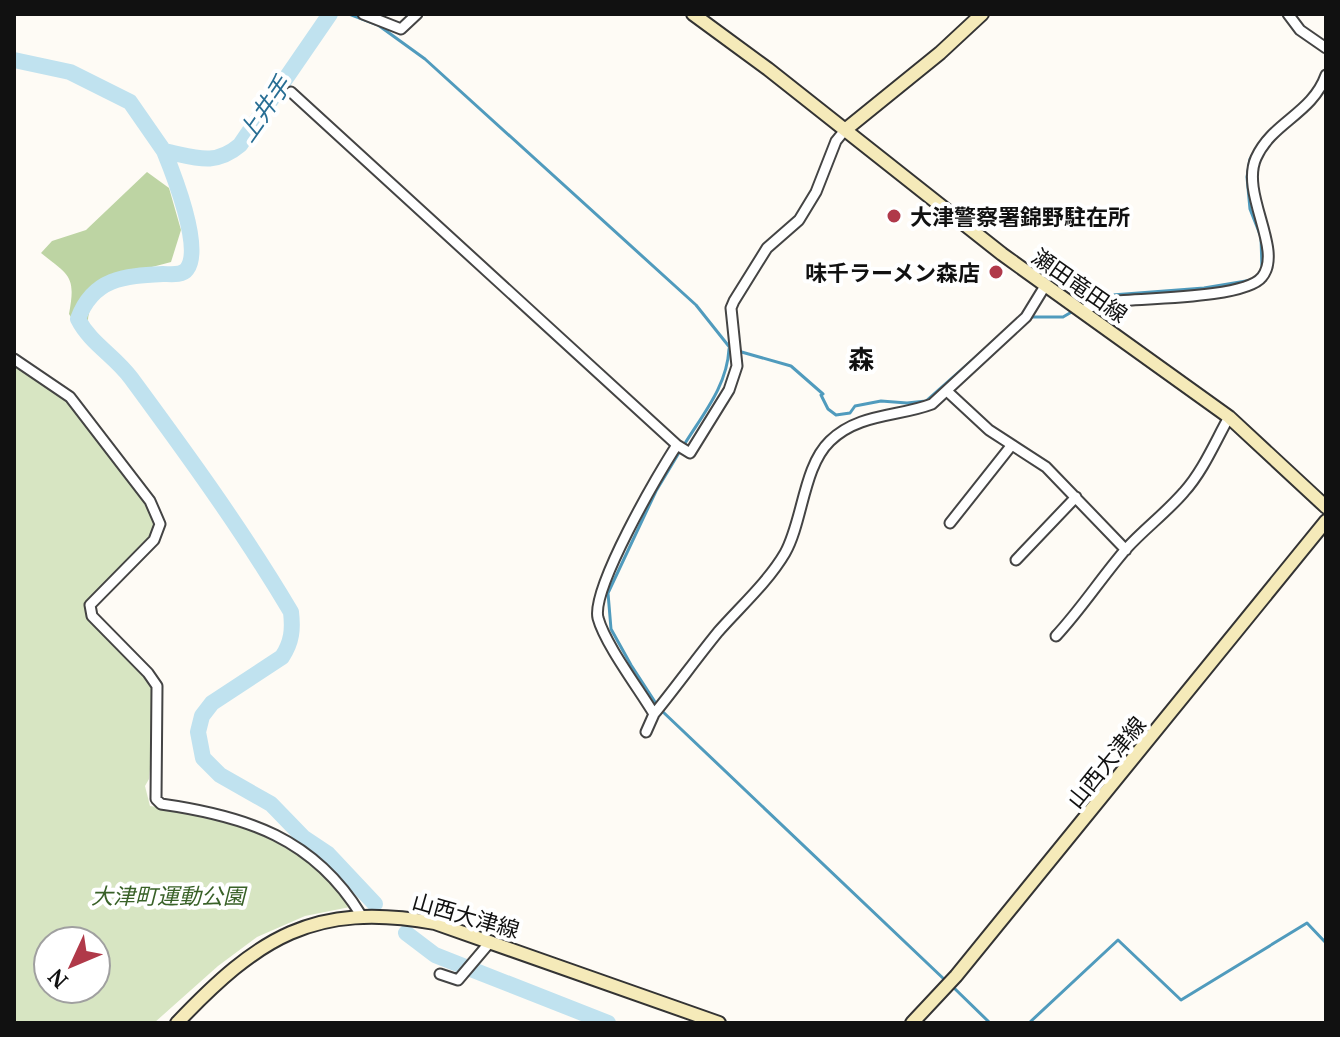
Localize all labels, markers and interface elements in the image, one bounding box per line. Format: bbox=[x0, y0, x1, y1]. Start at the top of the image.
water label: 上井手 bbox=[230, 69, 299, 148]
place label: 大津警察署錦野駐在所 bbox=[910, 202, 1130, 231]
marker: 大津警察署錦野駐在所 bbox=[885, 207, 903, 225]
street label: 瀬田竜田線 bbox=[1027, 242, 1133, 328]
place label: 味千ラーメン森店 bbox=[805, 258, 980, 287]
marker: 味千ラーメン森店 bbox=[987, 263, 1005, 281]
district label: 森 bbox=[848, 342, 874, 376]
street label: 山西大津線 bbox=[1060, 710, 1152, 814]
park label: 大津町運動公園 bbox=[91, 881, 248, 910]
street label: 山西大津線 bbox=[409, 886, 523, 944]
north arrow bbox=[32, 925, 112, 1005]
text: N bbox=[41, 963, 73, 995]

